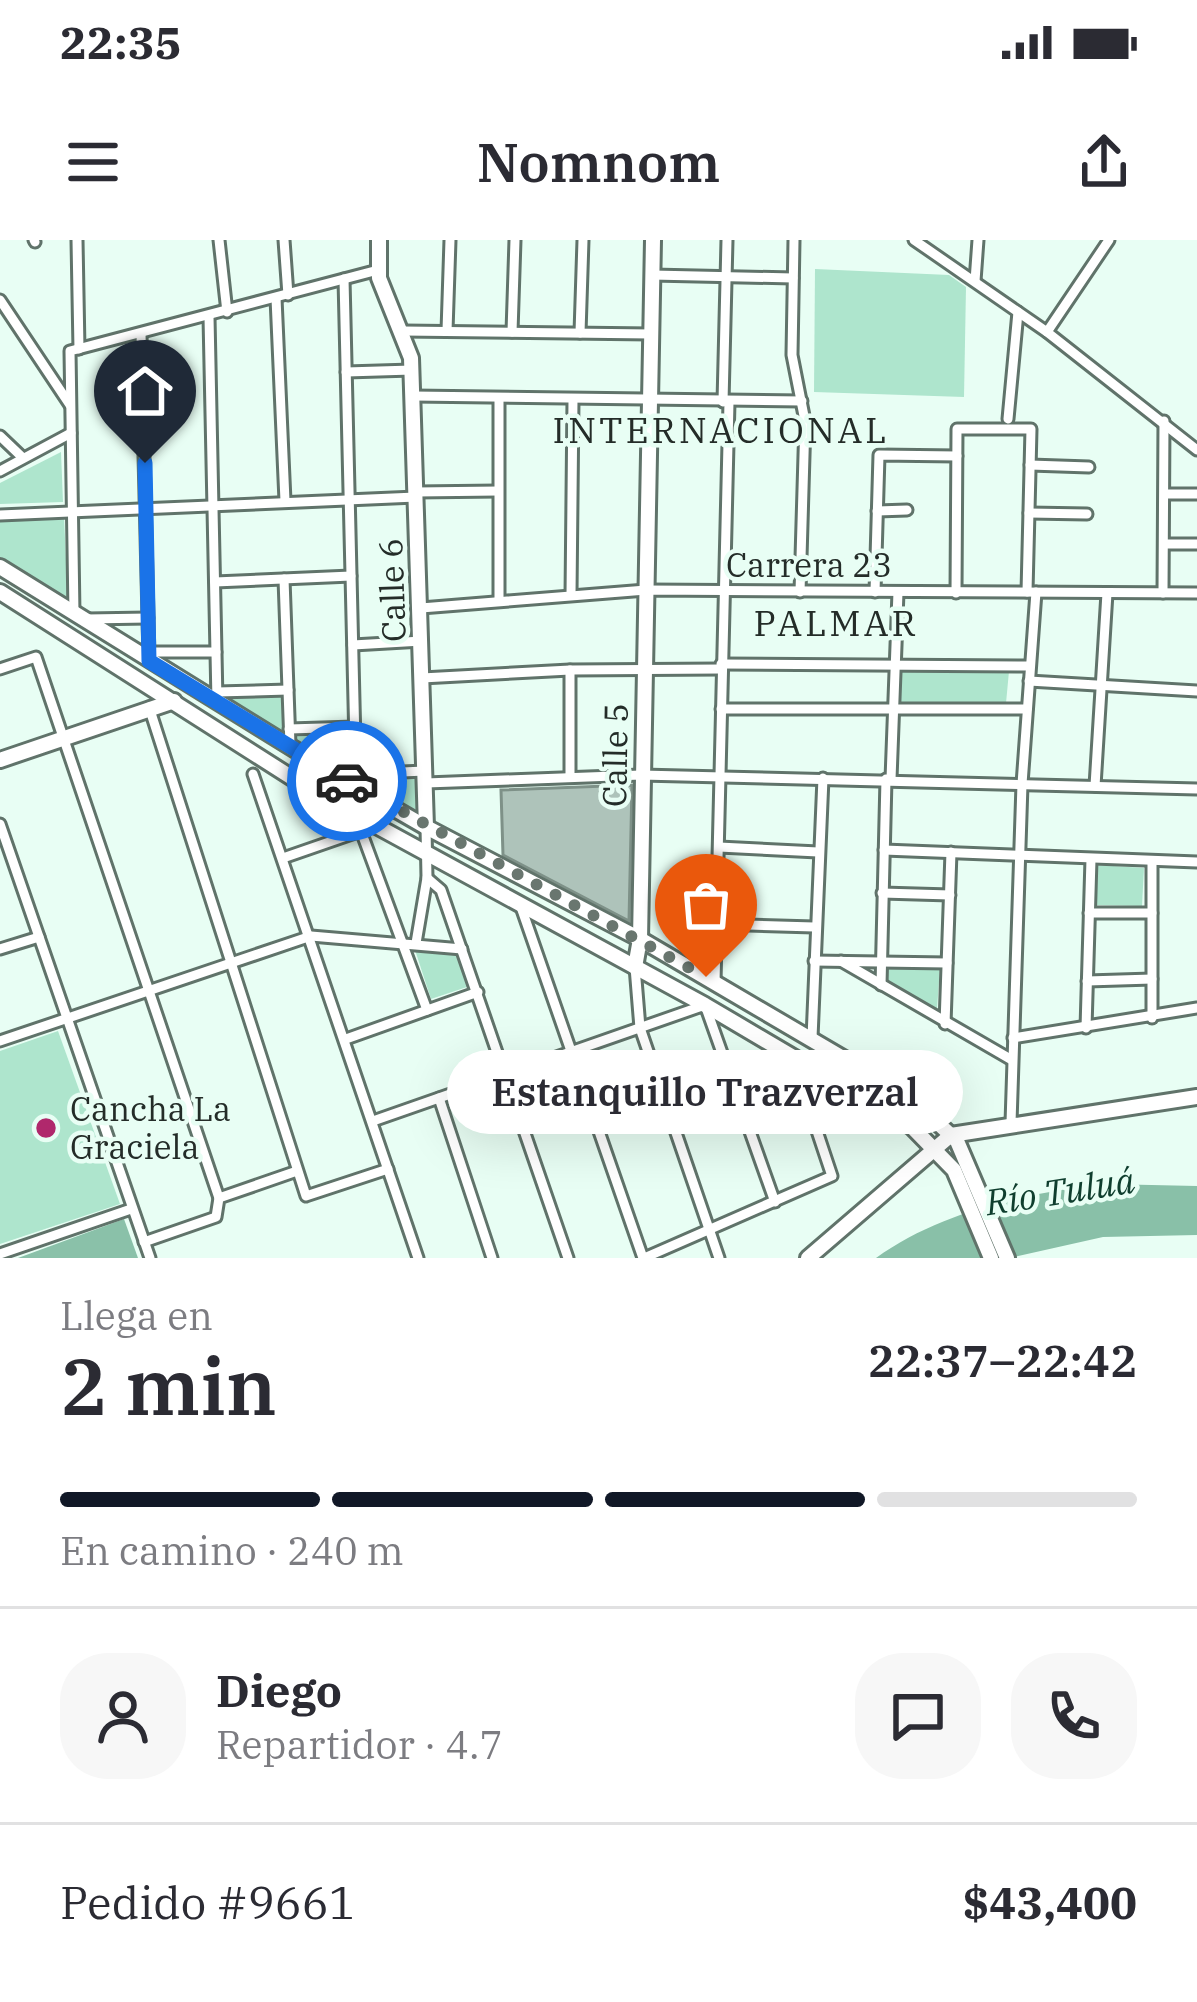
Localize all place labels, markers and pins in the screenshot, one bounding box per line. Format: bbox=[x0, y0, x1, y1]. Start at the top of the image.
pin bbox=[94, 340, 196, 463]
pin bbox=[655, 854, 757, 977]
callout: Estanquillo Trazverzal bbox=[448, 1049, 964, 1133]
place label: Cancha La Graciela bbox=[70, 1087, 231, 1168]
marker: Cancha La Graciela bbox=[33, 1115, 59, 1141]

